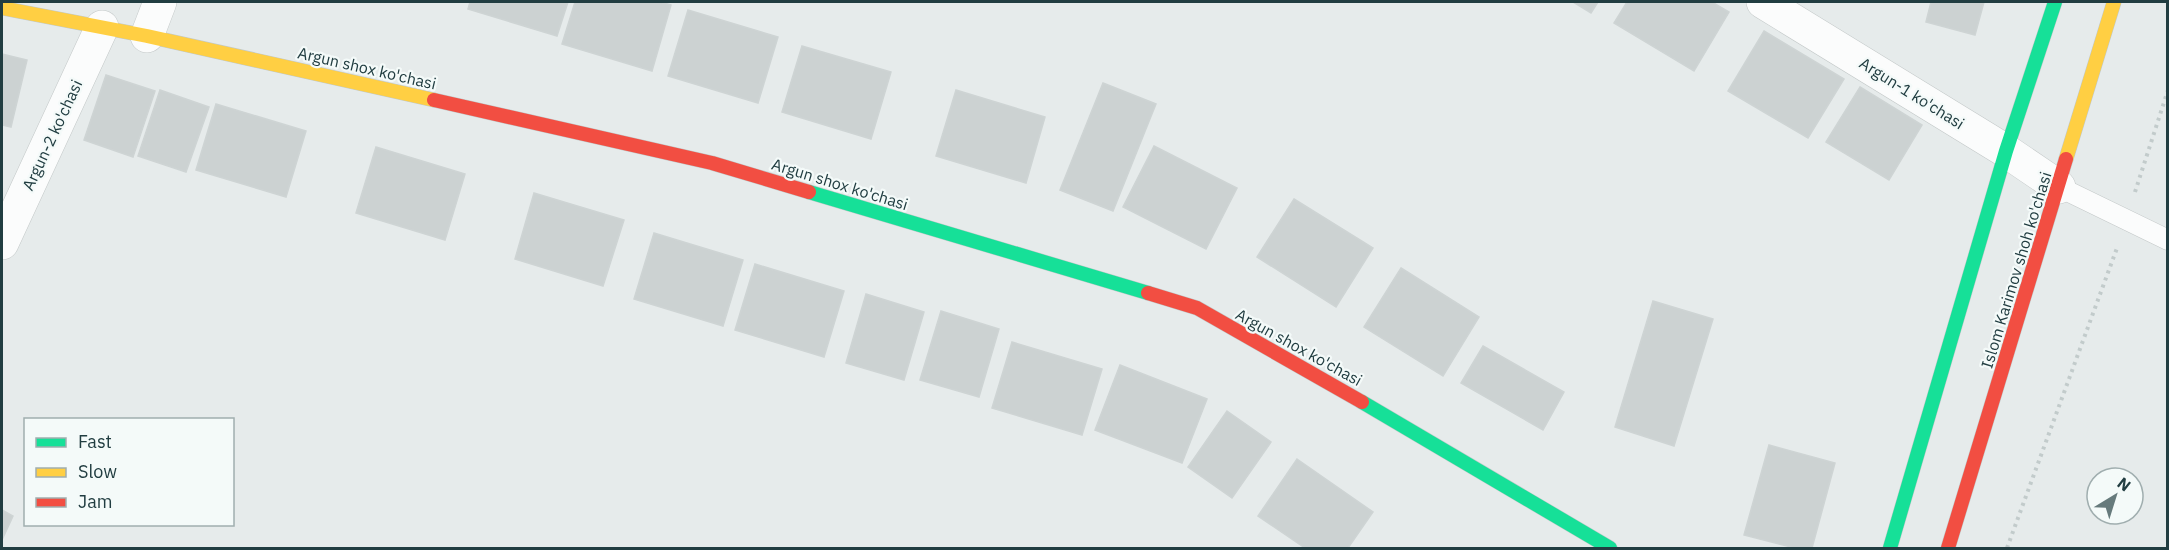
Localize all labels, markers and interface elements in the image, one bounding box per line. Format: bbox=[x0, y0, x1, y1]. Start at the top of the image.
street label: Argun shox ko'chasi bbox=[296, 42, 438, 94]
street label: Argun-1 ko'chasi bbox=[1856, 53, 1968, 133]
street label: Argun-2 ko'chasi bbox=[18, 76, 86, 194]
street label: Argun shox ko'chasi bbox=[769, 154, 911, 214]
street label: Islom Karimov shoh ko'chasi bbox=[1977, 169, 2055, 371]
street label: Argun shox ko'chasi bbox=[1232, 304, 1366, 390]
legend bbox=[24, 418, 234, 526]
text: Fast bbox=[78, 430, 112, 453]
text: Slow bbox=[78, 460, 117, 483]
north arrow bbox=[2085, 466, 2145, 526]
text: N bbox=[2114, 473, 2135, 496]
text: Jam bbox=[78, 490, 113, 513]

